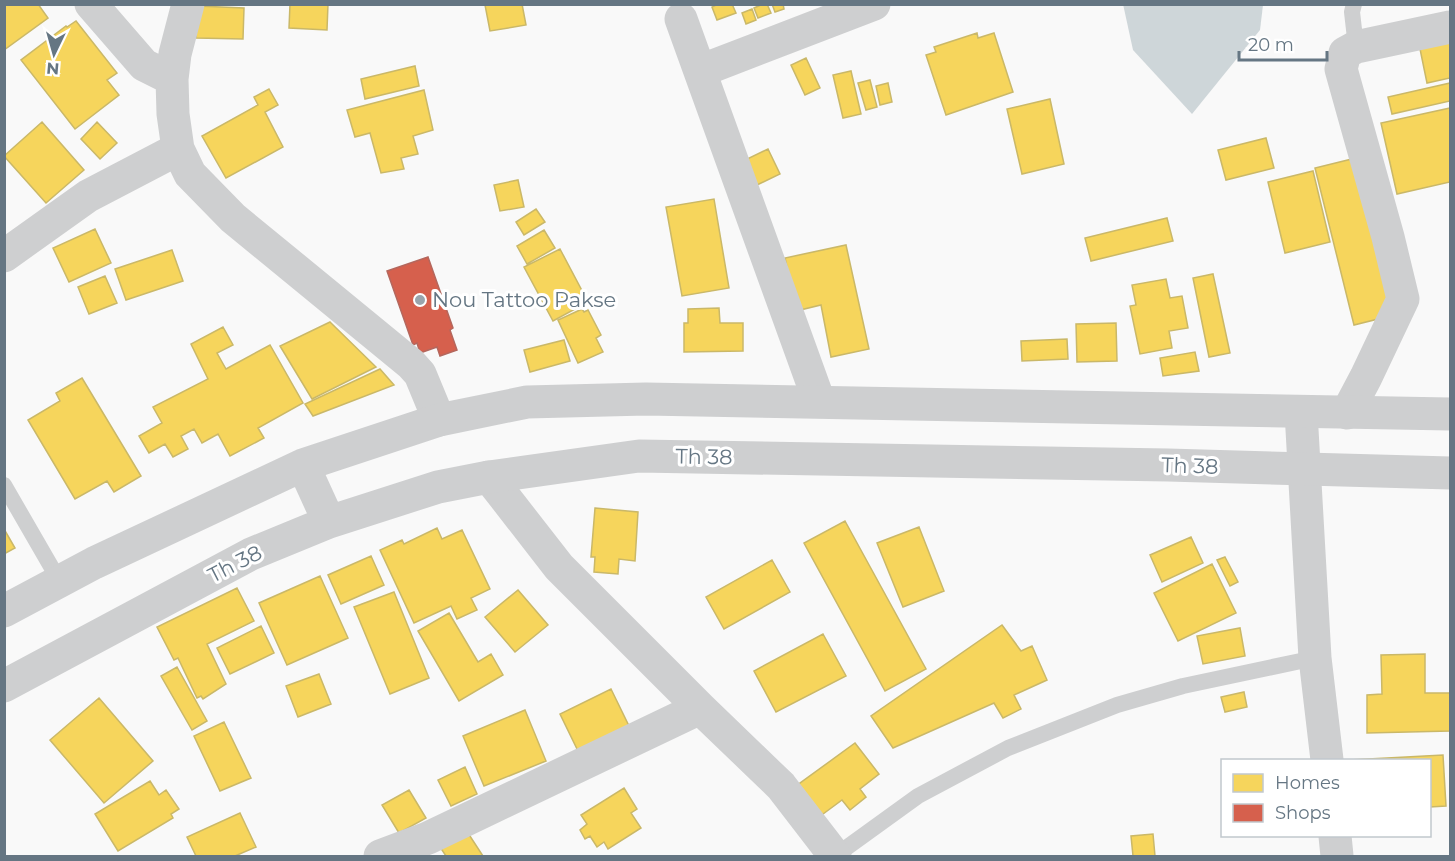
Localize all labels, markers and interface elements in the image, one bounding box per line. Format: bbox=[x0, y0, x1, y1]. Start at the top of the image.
north arrow bbox=[24, 24, 84, 84]
scale bar bbox=[1239, 24, 1328, 62]
text: 20 m bbox=[1248, 34, 1294, 56]
text: N bbox=[45, 58, 60, 78]
place label: Nou Tattoo Pakse bbox=[432, 287, 616, 312]
marker: Nou Tattoo Pakse bbox=[413, 293, 427, 307]
street label: Th 38 bbox=[675, 444, 733, 469]
street label: Th 38 bbox=[1161, 452, 1219, 479]
street label: Th 38 bbox=[204, 539, 266, 588]
legend bbox=[1221, 759, 1431, 837]
text: Homes bbox=[1275, 772, 1340, 794]
text: Shops bbox=[1275, 802, 1331, 824]

